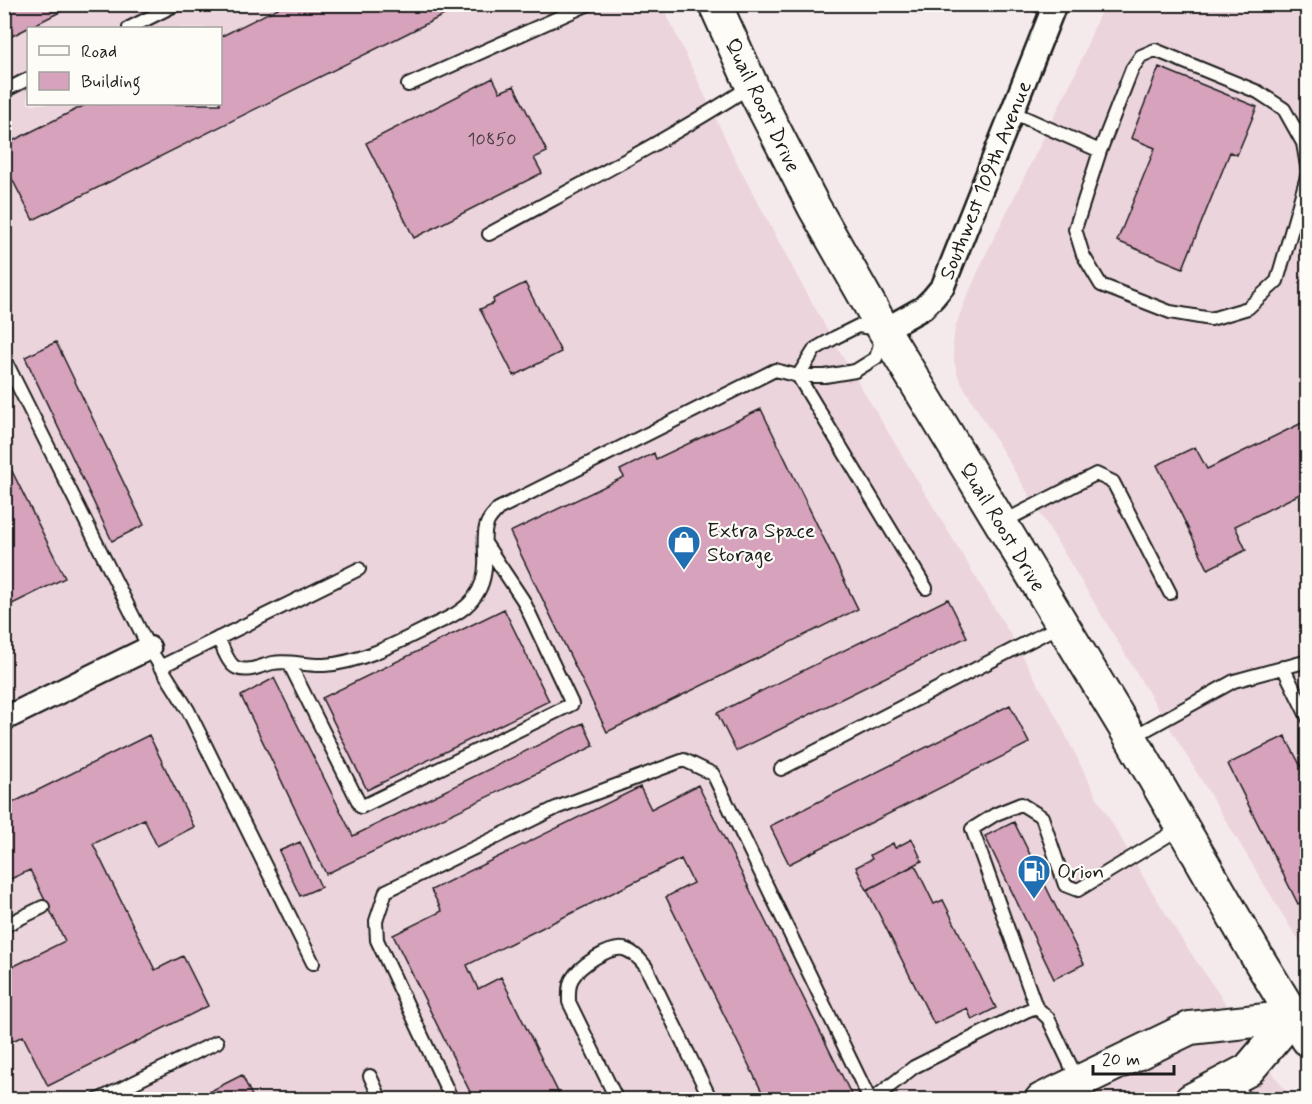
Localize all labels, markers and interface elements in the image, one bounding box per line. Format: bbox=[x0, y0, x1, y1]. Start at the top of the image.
legend bbox=[27, 27, 222, 105]
street label: Quail Roost Drive bbox=[717, 34, 807, 177]
text: Road bbox=[81, 40, 117, 64]
text: Building bbox=[81, 70, 141, 96]
street label: Southwest 109th Avenue bbox=[933, 77, 1039, 284]
house number: 10850 bbox=[467, 128, 517, 152]
street label: Quail Roost Drive bbox=[953, 458, 1052, 597]
place label: Extra Space Storage bbox=[707, 517, 815, 569]
shop icon: Extra Space Storage bbox=[666, 524, 702, 571]
fuel station icon: Orion bbox=[1016, 853, 1052, 900]
place label: Orion bbox=[1057, 858, 1104, 886]
scale bar bbox=[1093, 1038, 1174, 1076]
text: 20 m bbox=[1102, 1048, 1140, 1072]

